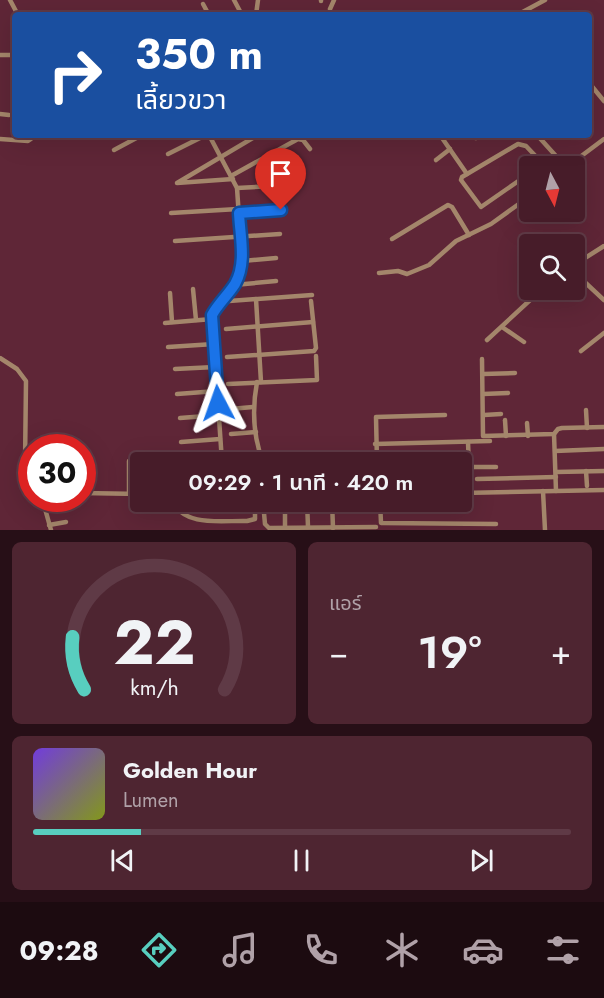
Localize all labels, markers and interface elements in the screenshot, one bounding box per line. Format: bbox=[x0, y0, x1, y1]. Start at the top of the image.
text: 350 m bbox=[135, 24, 263, 85]
icon: right bbox=[36, 36, 114, 114]
text: เลี้ยวขวา bbox=[135, 80, 226, 119]
pin bbox=[255, 148, 306, 210]
north arrow bbox=[519, 156, 585, 222]
map controls bbox=[519, 156, 585, 300]
icon: arrive bbox=[264, 157, 297, 190]
button: search bbox=[519, 234, 585, 300]
position arrow bbox=[186, 371, 250, 435]
speed limit sign: 30 bbox=[18, 434, 96, 512]
text: 09:29 · 1 นาที · 420 m bbox=[189, 466, 413, 498]
text: แอร์ bbox=[329, 589, 361, 618]
text: 22 bbox=[113, 597, 195, 687]
text: 19° bbox=[418, 620, 482, 685]
text: − bbox=[329, 629, 348, 676]
text: + bbox=[551, 629, 571, 676]
text: km/h bbox=[130, 672, 178, 703]
text: Golden Hour bbox=[123, 754, 257, 786]
text: Lumen bbox=[123, 786, 179, 815]
icon: previous bbox=[106, 844, 139, 877]
icon: pause bbox=[285, 844, 318, 877]
icon: next bbox=[465, 844, 498, 877]
icon: directions bbox=[138, 929, 180, 971]
icon: music bbox=[219, 929, 261, 971]
icon: phone bbox=[300, 929, 342, 971]
icon: climate bbox=[381, 929, 423, 971]
icon: car bbox=[462, 929, 504, 971]
icon: filters bbox=[542, 929, 584, 971]
text: 09:28 bbox=[19, 931, 99, 970]

